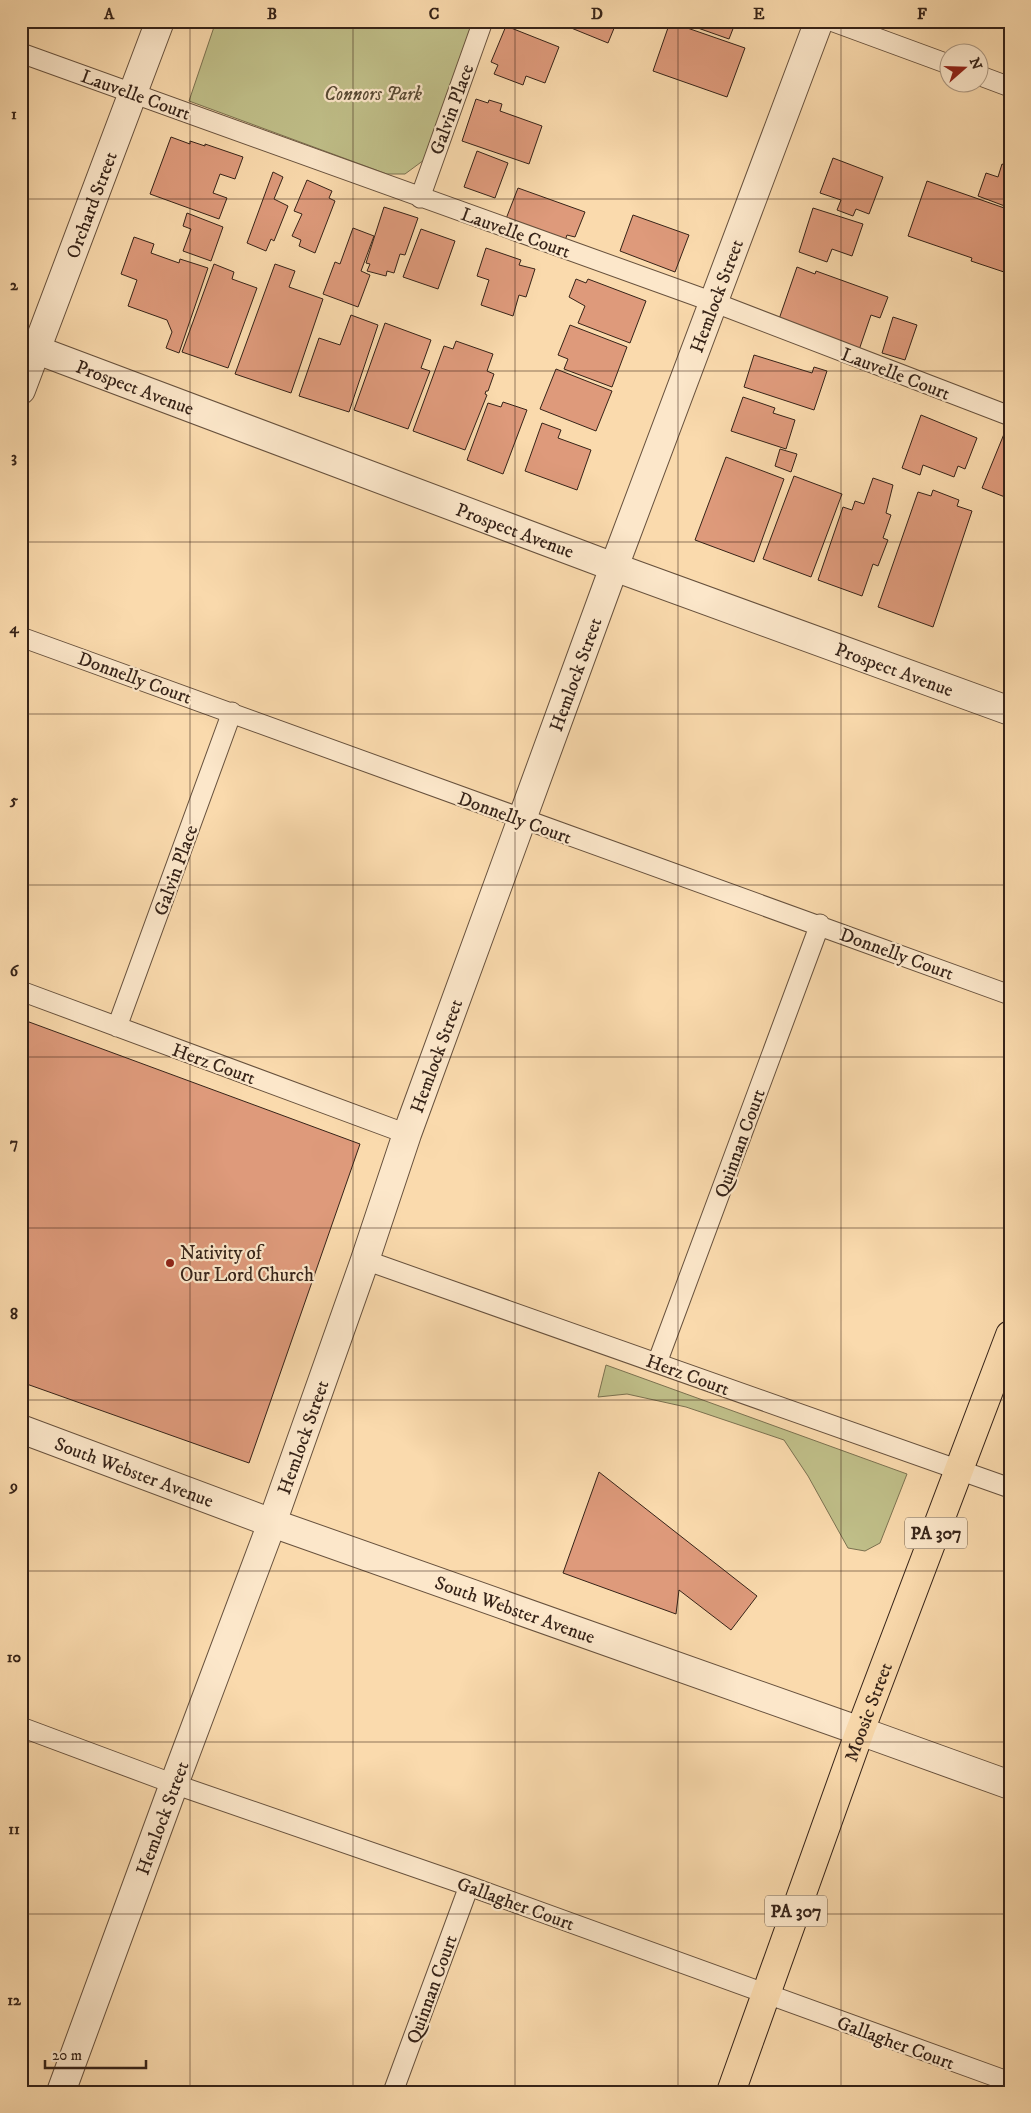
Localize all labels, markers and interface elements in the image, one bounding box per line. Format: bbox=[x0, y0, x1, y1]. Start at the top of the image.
text: A bbox=[103, 4, 115, 24]
text: B bbox=[267, 4, 277, 24]
text: C bbox=[429, 4, 439, 24]
text: D bbox=[591, 4, 603, 24]
text: E bbox=[753, 4, 765, 24]
text: F bbox=[917, 4, 927, 24]
north arrow bbox=[938, 42, 988, 92]
text: N bbox=[965, 55, 986, 73]
street label: Galvin Place bbox=[425, 61, 479, 158]
street label: Lauvelle Court bbox=[78, 65, 193, 126]
park label: Connors Park bbox=[324, 83, 422, 106]
text: 1 bbox=[11, 104, 17, 124]
street label: Orchard Street bbox=[62, 149, 123, 262]
street label: Lauvelle Court bbox=[458, 203, 573, 264]
street label: Hemlock Street bbox=[685, 236, 749, 356]
text: 2 bbox=[10, 275, 19, 295]
street label: Lauvelle Court bbox=[838, 343, 953, 406]
street label: Prospect Avenue bbox=[72, 356, 197, 421]
text: 3 bbox=[11, 447, 17, 467]
street label: Prospect Avenue bbox=[452, 499, 577, 564]
street label: Hemlock Street bbox=[545, 615, 608, 735]
text: 4 bbox=[8, 618, 19, 638]
street label: Prospect Avenue bbox=[832, 638, 956, 702]
street label: Donnelly Court bbox=[74, 647, 195, 710]
street label: Donnelly Court bbox=[454, 787, 575, 850]
text: 5 bbox=[9, 790, 18, 810]
street label: Galvin Place bbox=[149, 822, 203, 919]
street label: Donnelly Court bbox=[836, 923, 957, 986]
text: 6 bbox=[10, 961, 20, 981]
street label: Hemlock Street bbox=[406, 996, 468, 1116]
street label: Herz Court bbox=[169, 1039, 258, 1090]
street label: Quinnan Court bbox=[710, 1086, 771, 1201]
text: 7 bbox=[10, 1133, 18, 1153]
place label: Nativity of Our Lord Church bbox=[180, 1242, 314, 1287]
marker: Nativity of Our Lord Church bbox=[164, 1257, 176, 1269]
text: 8 bbox=[10, 1304, 18, 1324]
street label: Herz Court bbox=[643, 1350, 732, 1401]
street label: Hemlock Street bbox=[273, 1377, 335, 1498]
street label: South Webster Avenue bbox=[51, 1433, 217, 1513]
text: 9 bbox=[9, 1476, 18, 1496]
road number: PA 307 bbox=[905, 1518, 967, 1549]
street label: South Webster Avenue bbox=[432, 1572, 598, 1649]
text: 10 bbox=[7, 1647, 22, 1667]
street label: Moosic Street bbox=[840, 1659, 898, 1765]
street label: Hemlock Street bbox=[132, 1758, 194, 1878]
text: 11 bbox=[8, 1819, 20, 1839]
street label: Gallagher Court bbox=[454, 1873, 577, 1936]
road number: PA 307 bbox=[765, 1895, 827, 1926]
street label: Quinnan Court bbox=[402, 1932, 463, 2047]
text: 12 bbox=[7, 1990, 22, 2010]
street label: Gallagher Court bbox=[834, 2012, 957, 2075]
scale bar bbox=[45, 2038, 146, 2070]
text: 20 m bbox=[52, 2046, 82, 2065]

